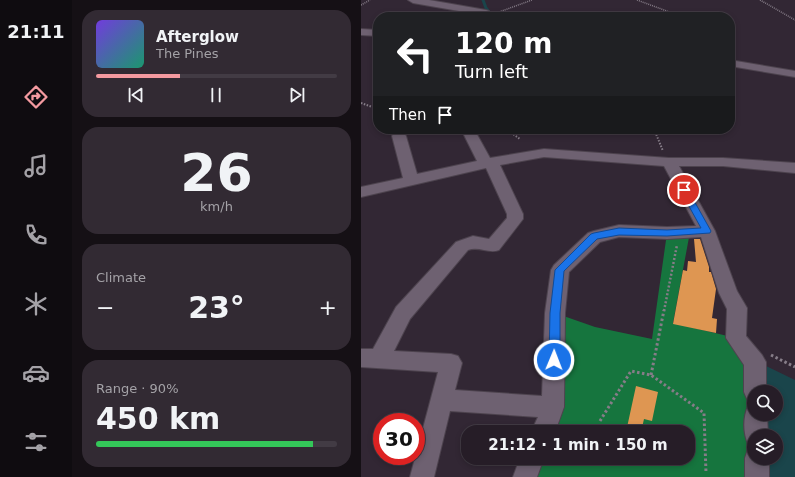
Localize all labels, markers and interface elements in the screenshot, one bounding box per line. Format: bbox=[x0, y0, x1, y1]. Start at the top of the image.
text: 21:11 bbox=[7, 21, 65, 42]
text: 120 m bbox=[455, 27, 552, 60]
text: Afterglow bbox=[156, 28, 239, 46]
icon: left bbox=[389, 28, 441, 80]
text: The Pines bbox=[156, 46, 219, 61]
text: Turn left bbox=[455, 61, 528, 82]
icon: directions bbox=[22, 83, 50, 111]
icon: previous bbox=[125, 84, 147, 106]
icon: pause bbox=[205, 84, 227, 106]
icon: next bbox=[286, 84, 308, 106]
icon: arrive bbox=[434, 104, 456, 126]
text: Then bbox=[389, 106, 426, 124]
text: 26 bbox=[180, 143, 253, 203]
icon: music bbox=[22, 152, 50, 180]
pin bbox=[667, 173, 701, 207]
icon: arrive bbox=[673, 179, 695, 201]
text: km/h bbox=[200, 199, 233, 214]
icon: phone bbox=[22, 221, 50, 249]
text: Climate bbox=[96, 270, 146, 285]
icon: climate bbox=[22, 290, 50, 318]
text: 23° bbox=[188, 290, 245, 325]
text: − bbox=[96, 295, 114, 320]
text: + bbox=[319, 295, 337, 320]
position arrow bbox=[533, 339, 575, 381]
icon: car bbox=[22, 359, 50, 387]
text: Range · 90% bbox=[96, 381, 179, 396]
map controls bbox=[747, 385, 783, 465]
button: search bbox=[747, 385, 783, 421]
text: 450 km bbox=[96, 401, 220, 436]
speed limit sign: 30 bbox=[373, 413, 425, 465]
icon: filters bbox=[22, 428, 50, 456]
button: layers bbox=[747, 429, 783, 465]
text: 21:12 · 1 min · 150 m bbox=[488, 436, 668, 454]

